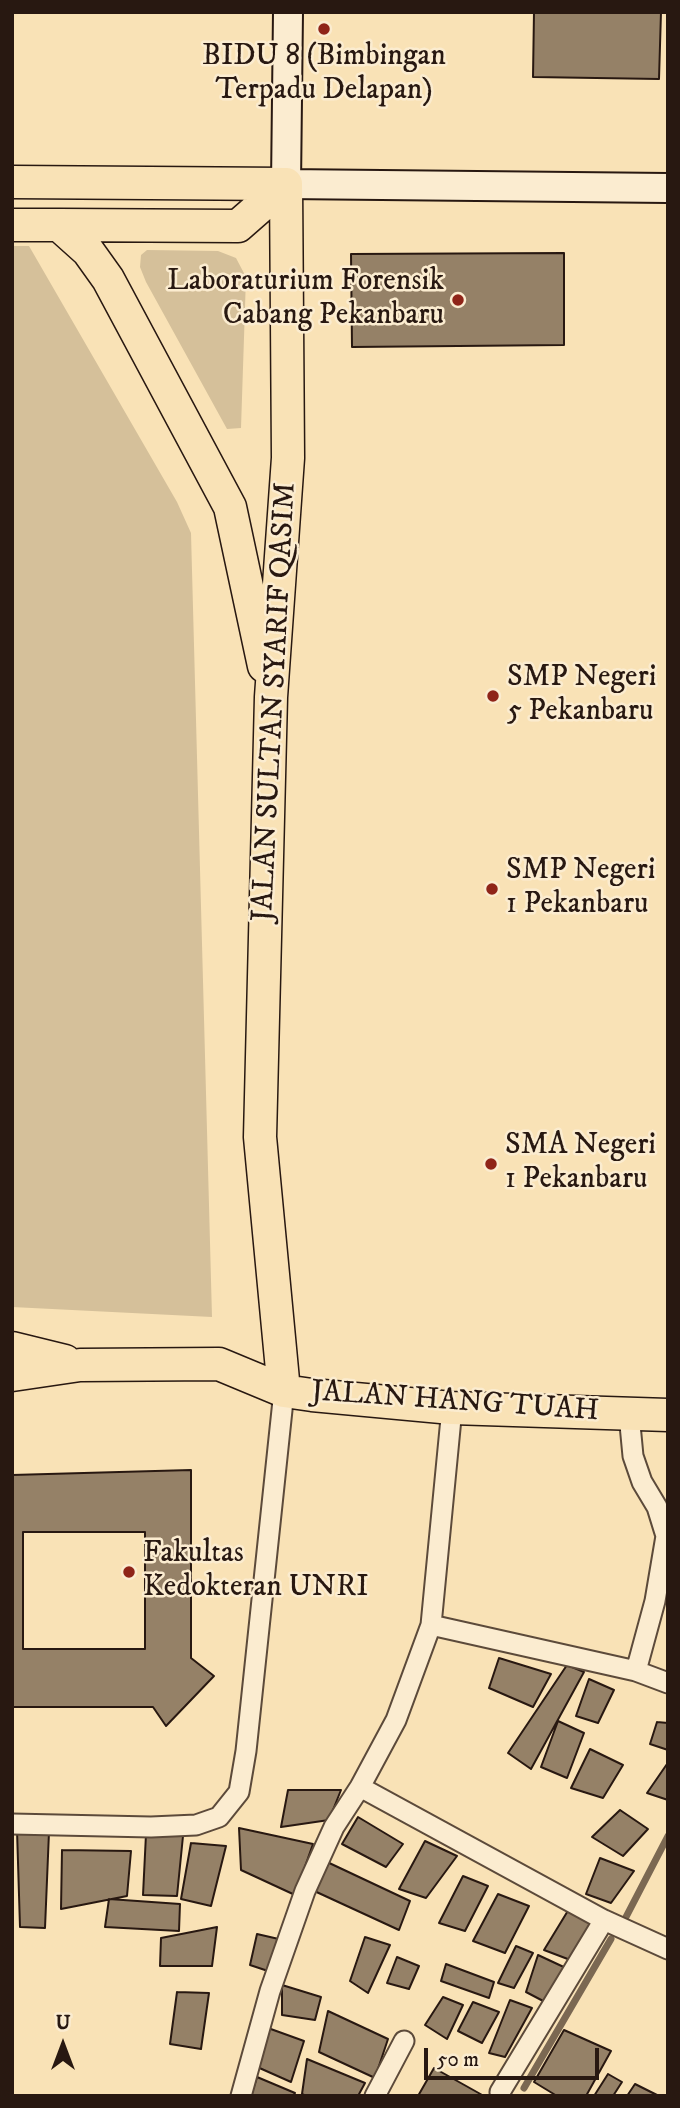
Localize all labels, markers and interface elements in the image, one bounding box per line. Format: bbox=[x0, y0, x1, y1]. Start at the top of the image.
marker: BIDU 8 (Bimbingan Terpadu Delapan) bbox=[316, 21, 332, 37]
place label: BIDU 8 (Bimbingan Terpadu Delapan) bbox=[202, 40, 446, 110]
place label: Laboraturium Forensik Cabang Pekanbaru bbox=[167, 265, 444, 336]
marker: Laboraturium Forensik Cabang Pekanbaru bbox=[450, 292, 466, 308]
street label: JALAN SULTAN SYARIF QASIM bbox=[247, 481, 305, 923]
place label: SMP Negeri 5 Pekanbaru bbox=[507, 661, 656, 732]
marker: SMP Negeri 5 Pekanbaru bbox=[485, 688, 501, 704]
place label: SMP Negeri 1 Pekanbaru bbox=[506, 854, 655, 924]
marker: SMP Negeri 1 Pekanbaru bbox=[484, 881, 500, 897]
place label: SMA Negeri 1 Pekanbaru bbox=[505, 1129, 656, 1200]
marker: SMA Negeri 1 Pekanbaru bbox=[483, 1156, 499, 1172]
street label: JALAN HANG TUAH bbox=[310, 1375, 600, 1431]
place label: Fakultas Kedokteran UNRI bbox=[143, 1537, 369, 1608]
marker: Fakultas Kedokteran UNRI bbox=[121, 1564, 137, 1580]
north arrow bbox=[28, 2010, 98, 2080]
text: U bbox=[56, 2012, 70, 2035]
scale bar bbox=[428, 2035, 603, 2078]
text: 50 m bbox=[437, 2047, 479, 2073]

